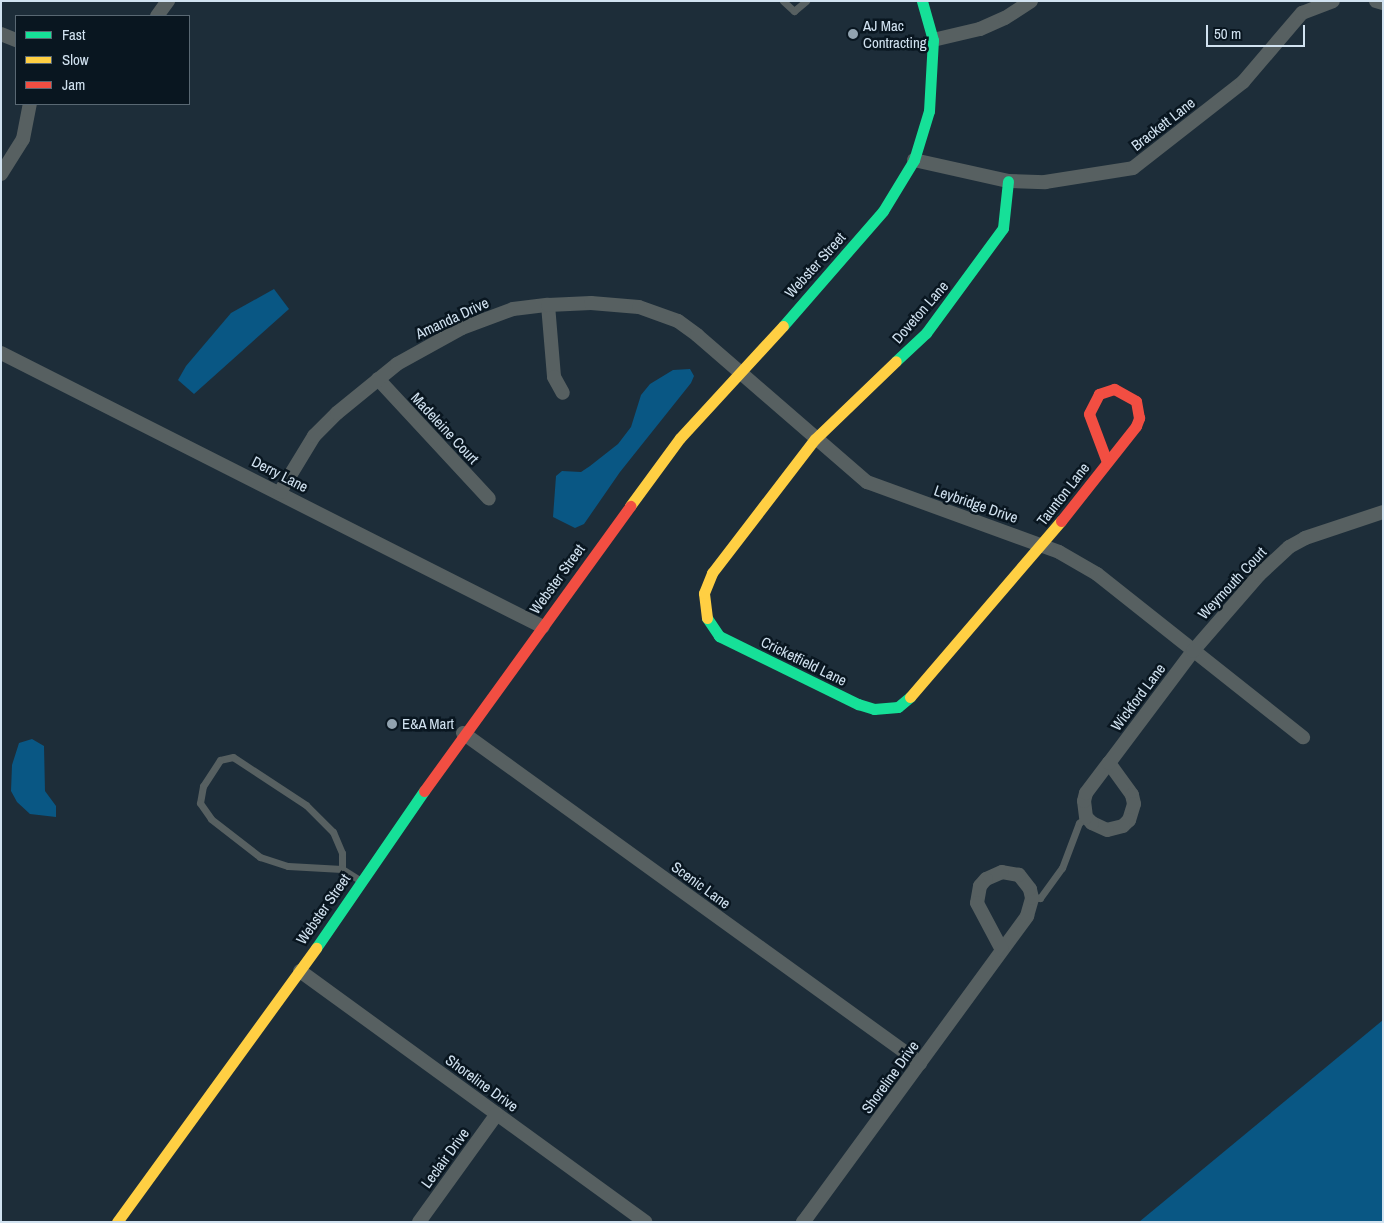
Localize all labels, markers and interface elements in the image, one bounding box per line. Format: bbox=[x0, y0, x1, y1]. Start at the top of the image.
legend bbox=[15, 15, 190, 105]
scale bar bbox=[1209, 15, 1308, 47]
place label: AJ Mac Contracting bbox=[863, 16, 927, 51]
text: 50 m bbox=[1214, 23, 1241, 44]
text: Fast bbox=[62, 24, 85, 45]
marker: AJ Mac Contracting bbox=[847, 28, 859, 40]
text: Slow bbox=[62, 49, 89, 70]
text: Jam bbox=[62, 74, 85, 95]
street label: Brackett Lane bbox=[1128, 94, 1198, 154]
street label: Webster Street bbox=[781, 229, 849, 301]
street label: Doveton Lane bbox=[888, 277, 952, 347]
street label: Amanda Drive bbox=[413, 293, 491, 343]
street label: Madeleine Court bbox=[407, 389, 483, 467]
street label: Derry Lane bbox=[249, 452, 311, 496]
street label: Taunton Lane bbox=[1033, 459, 1093, 529]
street label: Leybridge Drive bbox=[932, 481, 1020, 527]
street label: Webster Street bbox=[526, 541, 588, 617]
street label: Weymouth Court bbox=[1194, 543, 1270, 623]
street label: Cricketfield Lane bbox=[758, 633, 850, 689]
street label: Wickford Lane bbox=[1107, 660, 1169, 734]
place label: E&A Mart bbox=[402, 715, 455, 733]
marker: E&A Mart bbox=[386, 718, 398, 730]
street label: Scenic Lane bbox=[668, 858, 734, 912]
street label: Webster Street bbox=[292, 870, 354, 948]
street label: Shoreline Drive bbox=[858, 1037, 922, 1117]
street label: Shoreline Drive bbox=[442, 1051, 522, 1115]
street label: Leclair Drive bbox=[417, 1125, 473, 1191]

